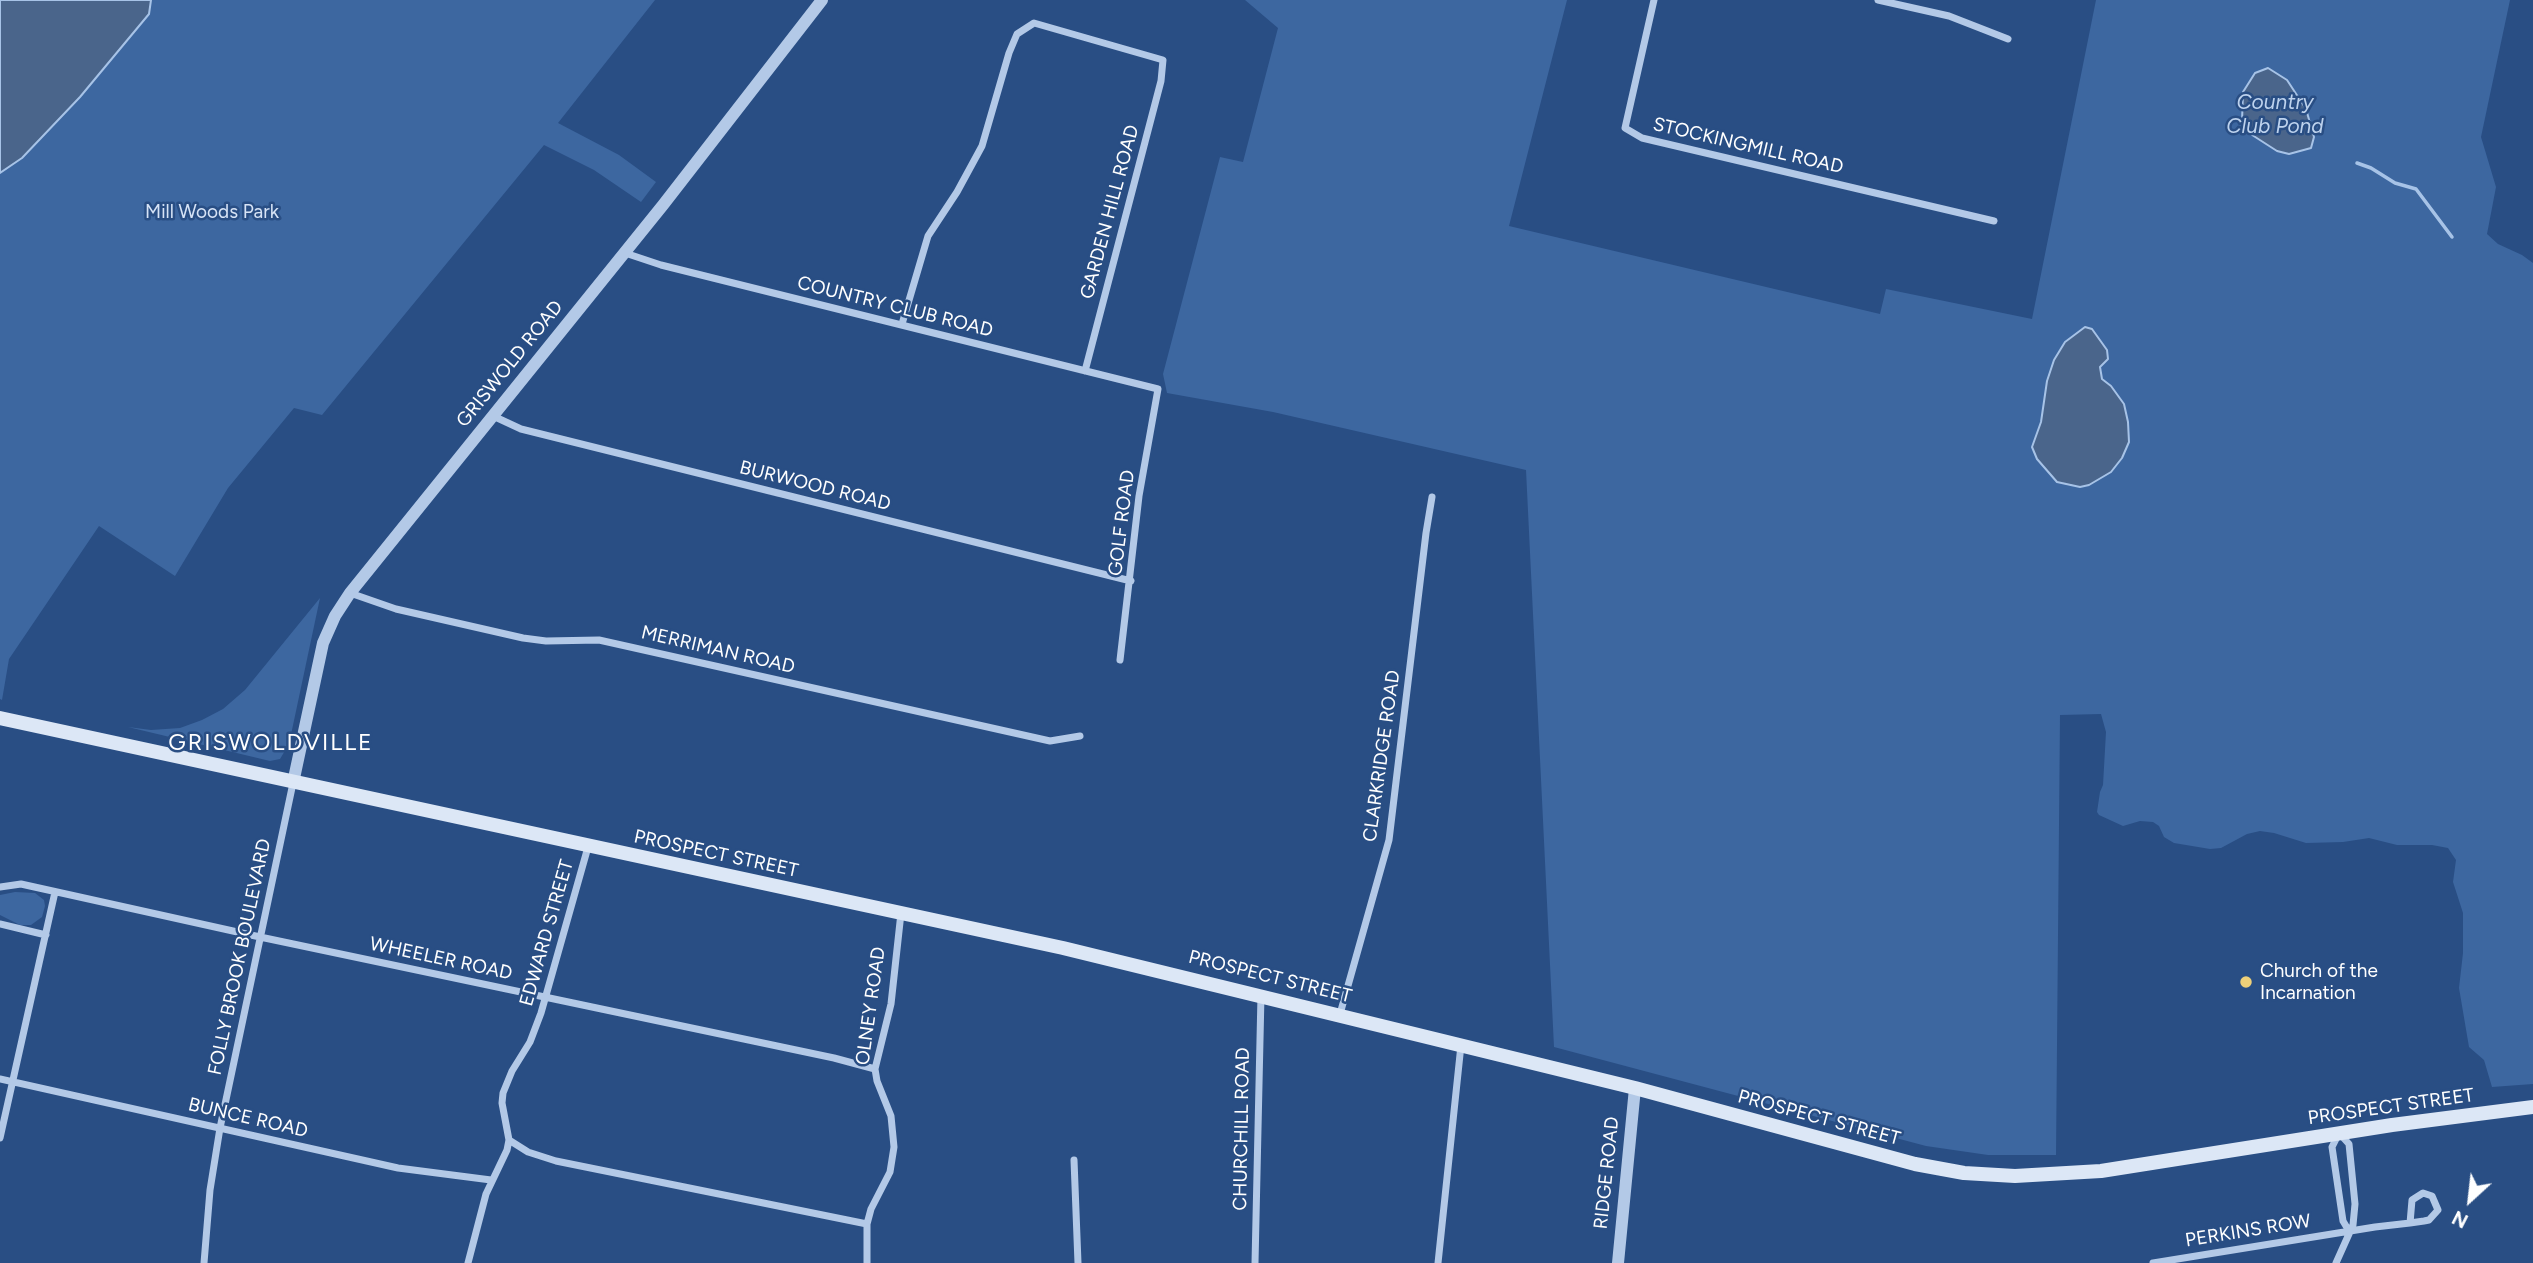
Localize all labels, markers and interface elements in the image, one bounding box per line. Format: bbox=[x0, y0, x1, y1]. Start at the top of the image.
water label: Country Club Pond bbox=[2226, 90, 2324, 140]
street label: STOCKINGMILL ROAD bbox=[1651, 113, 1845, 179]
street label: GARDEN HILL ROAD bbox=[1076, 122, 1144, 302]
park label: Mill Woods Park bbox=[145, 201, 279, 223]
street label: COUNTRY CLUB ROAD bbox=[795, 272, 995, 342]
street label: GRISWOLD ROAD bbox=[452, 296, 568, 432]
street label: BURWOOD ROAD bbox=[737, 456, 893, 516]
street label: GOLF ROAD bbox=[1104, 469, 1140, 577]
street label: MERRIMAN ROAD bbox=[639, 621, 797, 679]
street label: CLARKRIDGE ROAD bbox=[1359, 669, 1405, 843]
district label: GRISWOLDVILLE bbox=[170, 729, 372, 757]
street label: PROSPECT STREET bbox=[632, 825, 800, 883]
street label: FOLLY BROOK BOULEVARD bbox=[204, 837, 276, 1077]
street label: EDWARD STREET bbox=[515, 857, 579, 1009]
street label: WHEELER ROAD bbox=[368, 933, 514, 985]
street label: OLNEY ROAD bbox=[851, 945, 891, 1067]
street label: PROSPECT STREET bbox=[1186, 946, 1354, 1008]
place label: Church of the Incarnation bbox=[2260, 960, 2378, 1004]
marker: Church of the Incarnation bbox=[2238, 974, 2254, 990]
street label: CHURCHILL ROAD bbox=[1229, 1047, 1255, 1211]
street label: PROSPECT STREET bbox=[2306, 1084, 2476, 1130]
street label: PROSPECT STREET bbox=[1735, 1085, 1903, 1151]
street label: BUNCE ROAD bbox=[186, 1093, 310, 1143]
street label: RIDGE ROAD bbox=[1590, 1116, 1624, 1230]
north arrow bbox=[2435, 1165, 2505, 1235]
text: N bbox=[2448, 1206, 2472, 1233]
street label: PERKINS ROW bbox=[2184, 1210, 2312, 1252]

